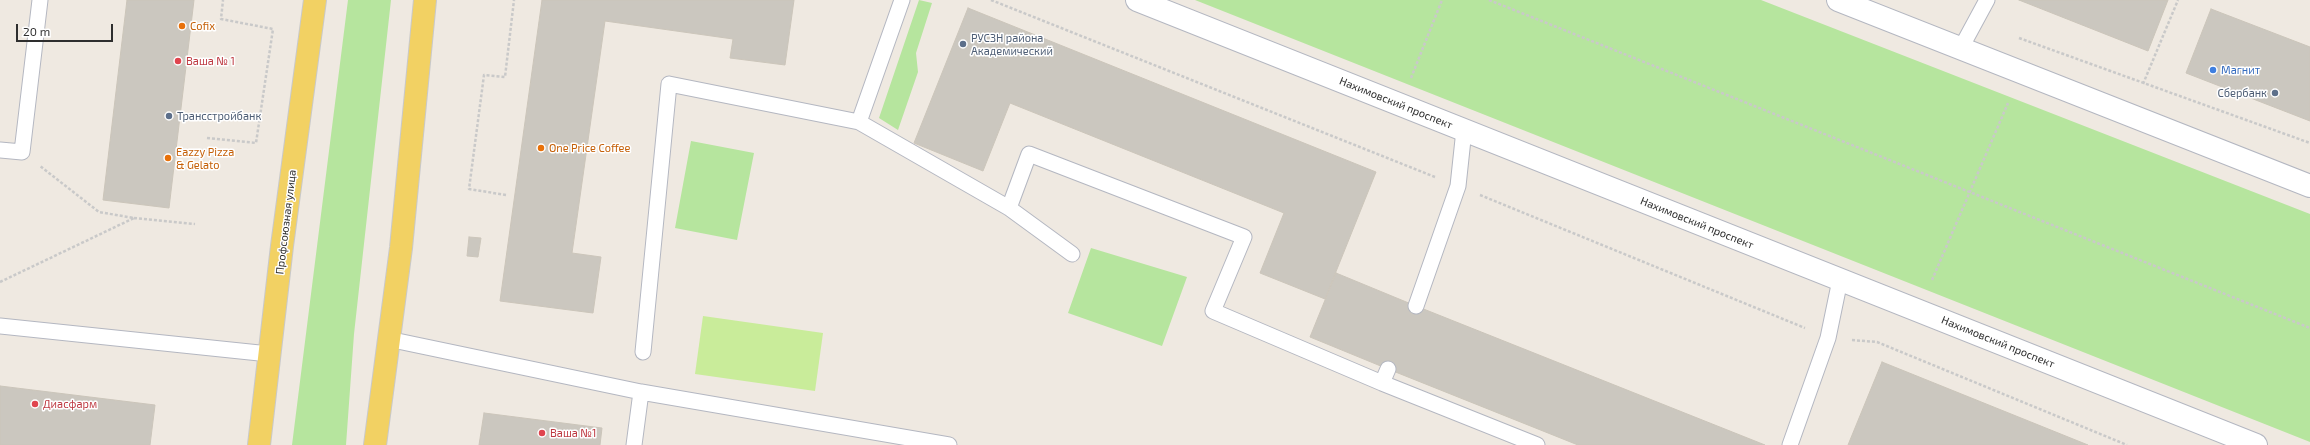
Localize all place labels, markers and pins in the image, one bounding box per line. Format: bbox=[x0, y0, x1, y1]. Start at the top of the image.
place label: Cofix bbox=[190, 19, 215, 33]
marker: Cofix bbox=[177, 21, 187, 31]
place label: РУСЗН района Академический bbox=[971, 31, 1053, 57]
marker: РУСЗН района Академический bbox=[958, 39, 968, 49]
place label: Ваша № 1 bbox=[186, 54, 235, 68]
marker: Ваша № 1 bbox=[173, 56, 183, 66]
place label: Магнит bbox=[2221, 63, 2260, 77]
marker: Магнит bbox=[2208, 65, 2218, 75]
place label: Сбербанк bbox=[2217, 86, 2267, 100]
marker: Сбербанк bbox=[2270, 88, 2280, 98]
place label: Трансстройбанк bbox=[177, 109, 261, 123]
marker: Трансстройбанк bbox=[164, 111, 174, 121]
place label: One Price Coffee bbox=[549, 141, 630, 155]
marker: One Price Coffee bbox=[536, 143, 546, 153]
place label: Eazzy Pizza & Gelato bbox=[176, 145, 234, 171]
marker: Eazzy Pizza & Gelato bbox=[163, 153, 173, 163]
place label: Диасфарм bbox=[43, 397, 97, 411]
marker: Диасфарм bbox=[30, 399, 40, 409]
place label: Ваша №1 bbox=[550, 426, 596, 440]
marker: Ваша №1 bbox=[537, 428, 547, 438]

